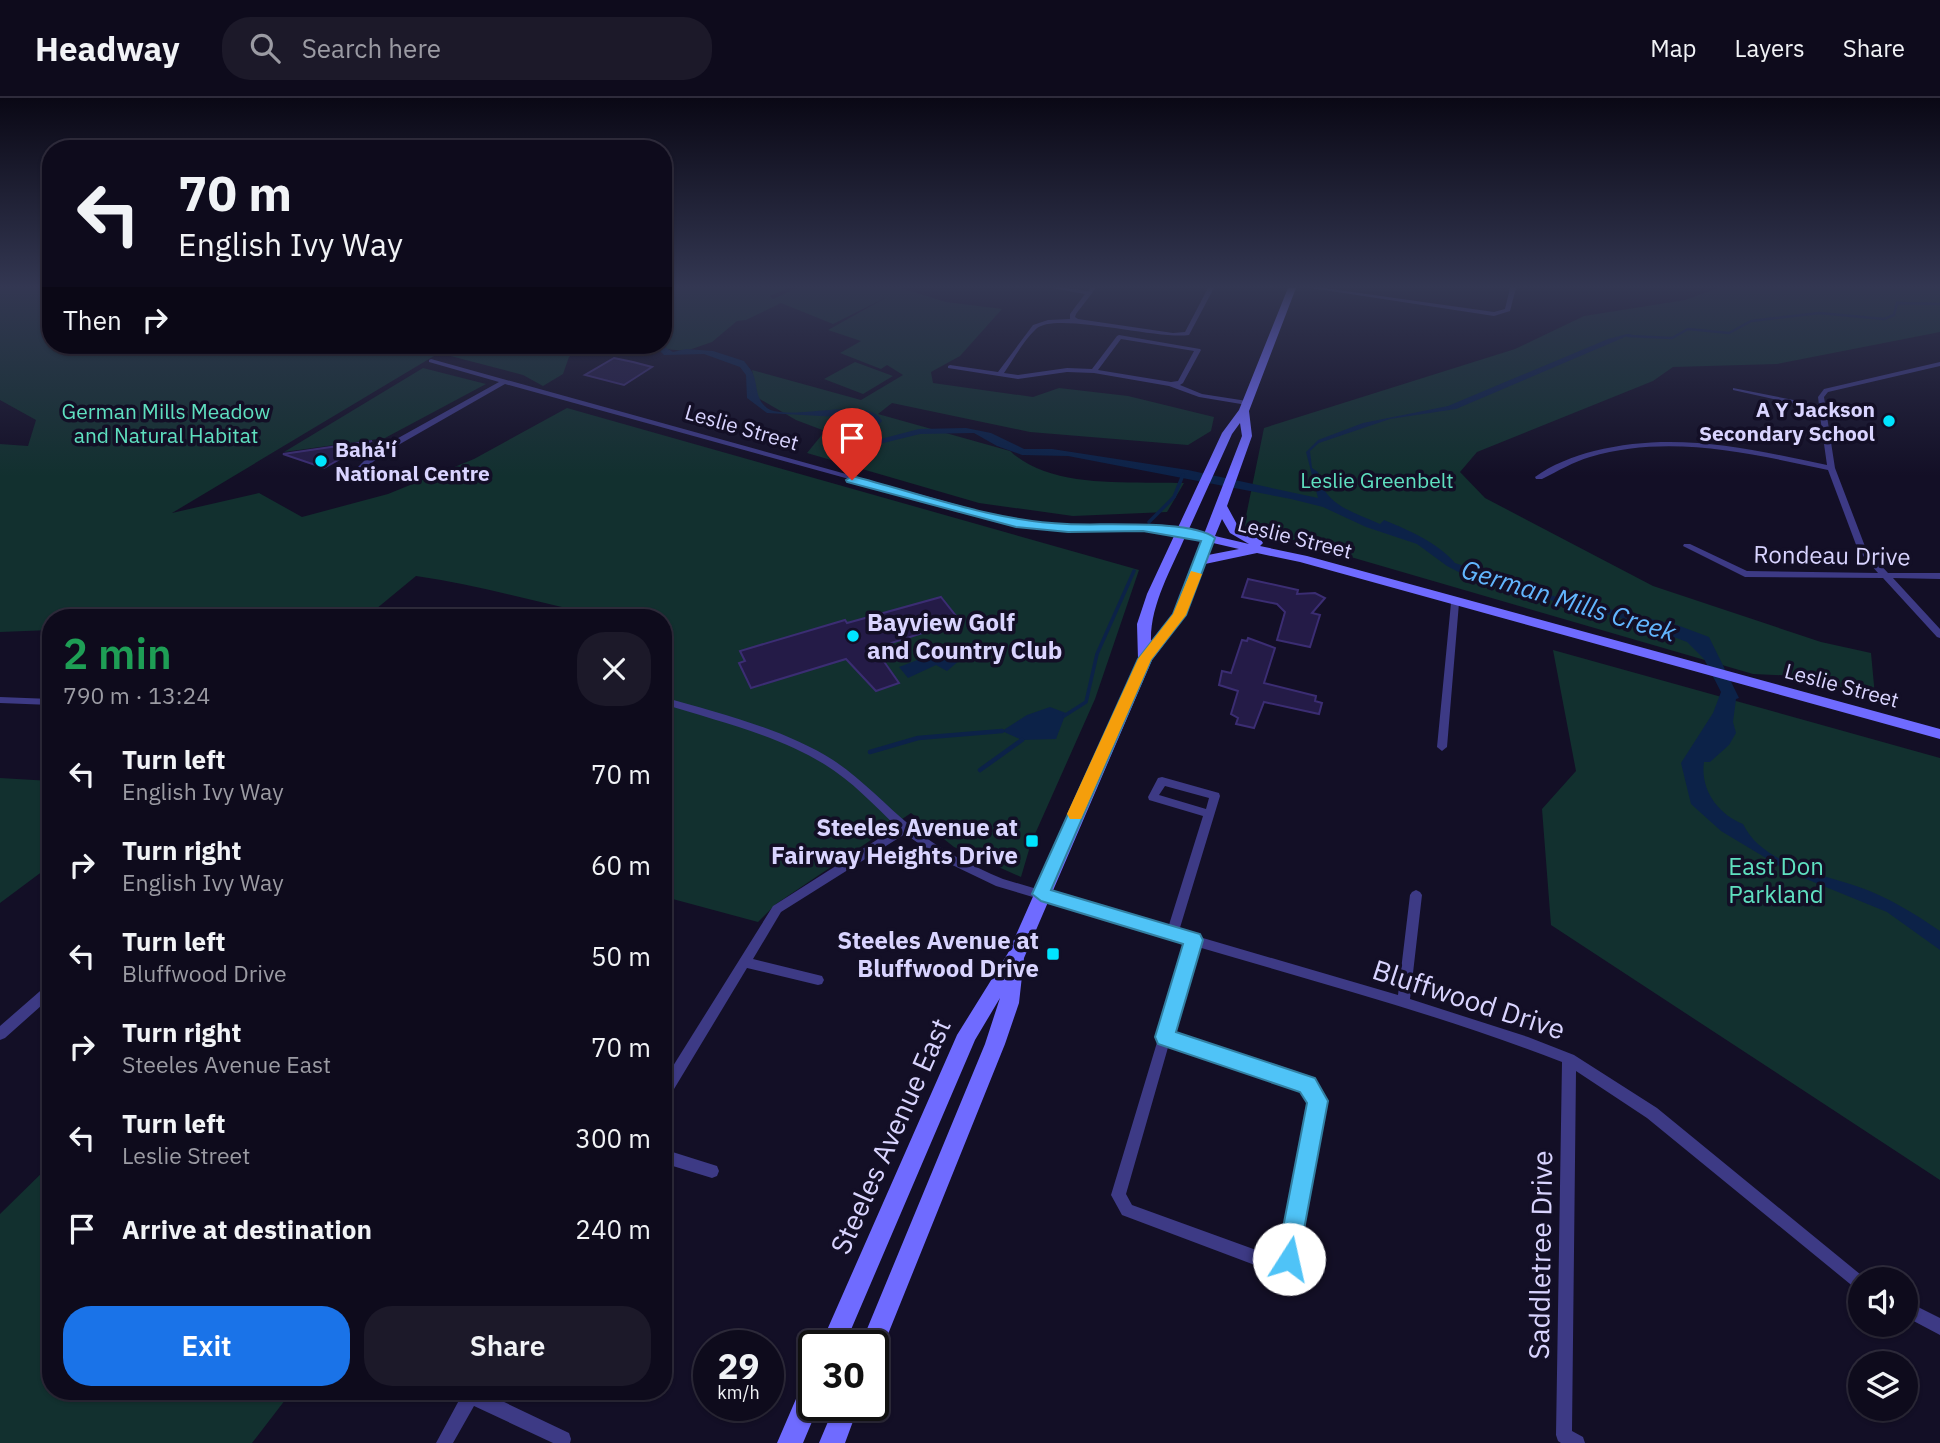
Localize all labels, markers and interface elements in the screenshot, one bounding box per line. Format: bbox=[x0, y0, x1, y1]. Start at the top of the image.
search box bbox=[222, 17, 712, 80]
text: Headway bbox=[35, 27, 180, 70]
icon: search bbox=[246, 29, 284, 67]
text: Search here bbox=[302, 31, 441, 65]
text: Map bbox=[1650, 32, 1697, 64]
text: Layers bbox=[1735, 32, 1805, 64]
text: Share bbox=[1843, 32, 1905, 64]
text: 70 m bbox=[178, 161, 292, 224]
icon: left bbox=[63, 168, 154, 259]
text: English Ivy Way bbox=[178, 223, 403, 265]
icon: right bbox=[136, 301, 174, 339]
text: Then bbox=[63, 303, 122, 337]
place label: A Y Jackson Secondary School bbox=[1699, 395, 1875, 447]
park label: German Mills Meadow and Natural Habitat bbox=[62, 397, 270, 449]
street label: Leslie Street bbox=[682, 397, 802, 457]
pin bbox=[822, 408, 882, 480]
marker: A Y Jackson Secondary School bbox=[1881, 413, 1897, 429]
icon: arrive bbox=[833, 419, 871, 457]
place label: Bahá'í National Centre bbox=[335, 435, 490, 487]
marker: Bahá'í National Centre bbox=[313, 453, 329, 469]
park label: Leslie Greenbelt bbox=[1300, 466, 1454, 494]
street label: Leslie Street bbox=[1235, 509, 1355, 565]
street label: Rondeau Drive bbox=[1753, 538, 1911, 572]
water label: German Mills Creek bbox=[1458, 551, 1681, 649]
place label: Bayview Golf and Country Club bbox=[867, 606, 1062, 666]
text: 2 min bbox=[63, 626, 172, 681]
marker: Bayview Golf and Country Club bbox=[845, 628, 861, 644]
button: close bbox=[577, 632, 651, 706]
street label: Leslie Street bbox=[1782, 656, 1902, 714]
text: 790 m · 13:24 bbox=[63, 680, 210, 710]
text: Turn left bbox=[122, 742, 225, 776]
icon: left bbox=[63, 755, 101, 793]
text: 70 m bbox=[591, 757, 651, 791]
text: English Ivy Way bbox=[122, 776, 284, 806]
place label: Steeles Avenue at Fairway Heights Drive bbox=[771, 811, 1018, 871]
text: Turn right bbox=[122, 833, 241, 867]
marker: Steeles Avenue at Fairway Heights Drive bbox=[1024, 833, 1040, 849]
icon: right bbox=[63, 846, 101, 884]
text: 60 m bbox=[591, 848, 651, 882]
park label: East Don Parkland bbox=[1728, 850, 1824, 910]
text: English Ivy Way bbox=[122, 867, 284, 897]
text: Turn left bbox=[122, 924, 225, 958]
place label: Steeles Avenue at Bluffwood Drive bbox=[837, 924, 1039, 984]
icon: left bbox=[63, 937, 101, 975]
text: 50 m bbox=[591, 939, 651, 973]
marker: Steeles Avenue at Bluffwood Drive bbox=[1045, 946, 1061, 962]
street label: Bluffwood Drive bbox=[1368, 950, 1570, 1048]
text: Bluffwood Drive bbox=[122, 958, 287, 988]
street label: Steeles Avenue East bbox=[821, 1012, 959, 1260]
text: Turn right bbox=[122, 1015, 241, 1049]
icon: right bbox=[63, 1028, 101, 1066]
text: 70 m bbox=[591, 1030, 651, 1064]
text: Steeles Avenue East bbox=[122, 1049, 331, 1079]
text: Turn left bbox=[122, 1106, 225, 1140]
icon: left bbox=[63, 1119, 101, 1157]
text: 300 m bbox=[575, 1121, 651, 1155]
text: Leslie Street bbox=[122, 1140, 250, 1170]
street label: Saddletree Drive bbox=[1520, 1150, 1560, 1360]
icon: arrive bbox=[63, 1210, 101, 1248]
text: Arrive at destination bbox=[122, 1212, 372, 1246]
text: 240 m bbox=[575, 1212, 651, 1246]
position arrow bbox=[1252, 1222, 1326, 1296]
map controls bbox=[1848, 1267, 1918, 1421]
button: sound bbox=[1848, 1267, 1918, 1337]
button: Exit bbox=[63, 1306, 350, 1386]
button: Share bbox=[364, 1306, 651, 1386]
speed limit sign: 30 bbox=[798, 1330, 889, 1421]
text: 29 bbox=[717, 1343, 760, 1389]
button: layers bbox=[1848, 1351, 1918, 1421]
text: km/h bbox=[717, 1381, 760, 1404]

